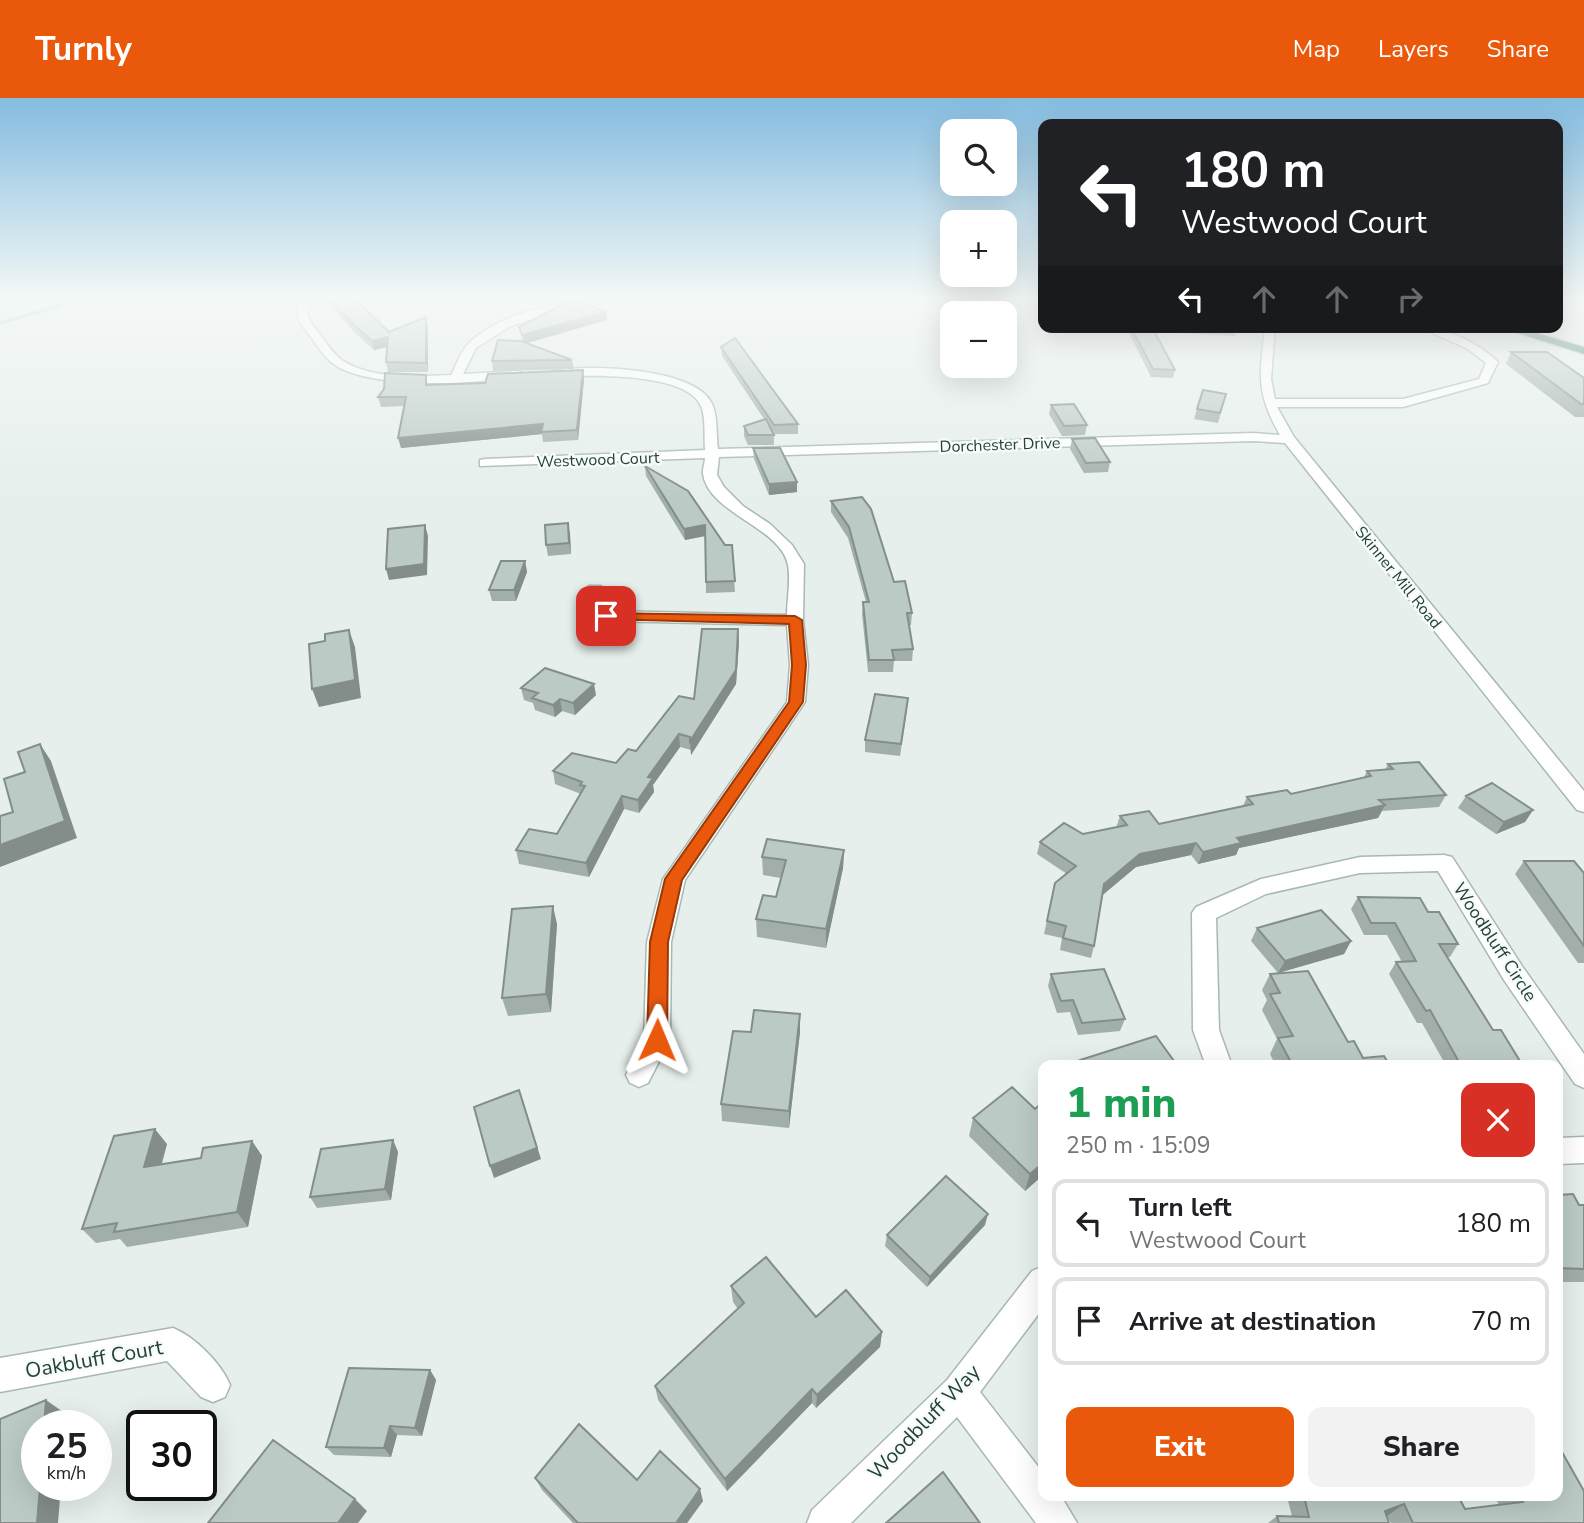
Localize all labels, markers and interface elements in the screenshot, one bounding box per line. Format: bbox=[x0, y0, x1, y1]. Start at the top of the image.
text: Turnly bbox=[35, 27, 132, 72]
text: Map bbox=[1293, 33, 1340, 65]
text: Layers bbox=[1378, 33, 1449, 65]
text: Share bbox=[1487, 33, 1549, 65]
map controls bbox=[940, 119, 1017, 378]
button: search bbox=[940, 119, 1017, 196]
text: 180 m bbox=[1181, 137, 1325, 204]
icon: left bbox=[1066, 147, 1157, 238]
text: Westwood Court bbox=[1181, 201, 1427, 244]
button: + bbox=[940, 210, 1017, 287]
icon: left bbox=[1172, 280, 1210, 318]
icon: ahead bbox=[1245, 280, 1283, 318]
icon: ahead bbox=[1318, 280, 1356, 318]
icon: right bbox=[1391, 280, 1429, 318]
button: − bbox=[940, 301, 1017, 378]
street label: Dorchester Drive bbox=[939, 432, 1061, 458]
street label: Westwood Court bbox=[536, 447, 660, 473]
street label: Skinner Mill Road bbox=[1350, 522, 1447, 634]
pin bbox=[576, 586, 636, 646]
icon: arrive bbox=[587, 597, 625, 635]
street label: Woodbluff Circle bbox=[1448, 878, 1542, 1006]
position arrow bbox=[620, 1003, 694, 1077]
text: 1 min bbox=[1066, 1075, 1176, 1132]
button: close bbox=[1461, 1083, 1535, 1157]
text: 250 m · 15:09 bbox=[1066, 1130, 1211, 1161]
text: Turn left bbox=[1129, 1190, 1232, 1225]
icon: left bbox=[1070, 1204, 1108, 1242]
text: 180 m bbox=[1455, 1206, 1531, 1241]
text: Westwood Court bbox=[1129, 1225, 1306, 1256]
icon: arrive bbox=[1070, 1302, 1108, 1340]
text: Arrive at destination bbox=[1129, 1304, 1376, 1339]
text: 70 m bbox=[1471, 1304, 1531, 1339]
street label: Oakbluff Court bbox=[23, 1333, 166, 1385]
street label: Woodbluff Way bbox=[862, 1358, 986, 1486]
button: Exit bbox=[1066, 1407, 1294, 1487]
button: Share bbox=[1308, 1407, 1535, 1487]
speed limit sign: 30 bbox=[126, 1410, 217, 1501]
text: 25 bbox=[45, 1423, 88, 1470]
text: km/h bbox=[47, 1461, 86, 1485]

